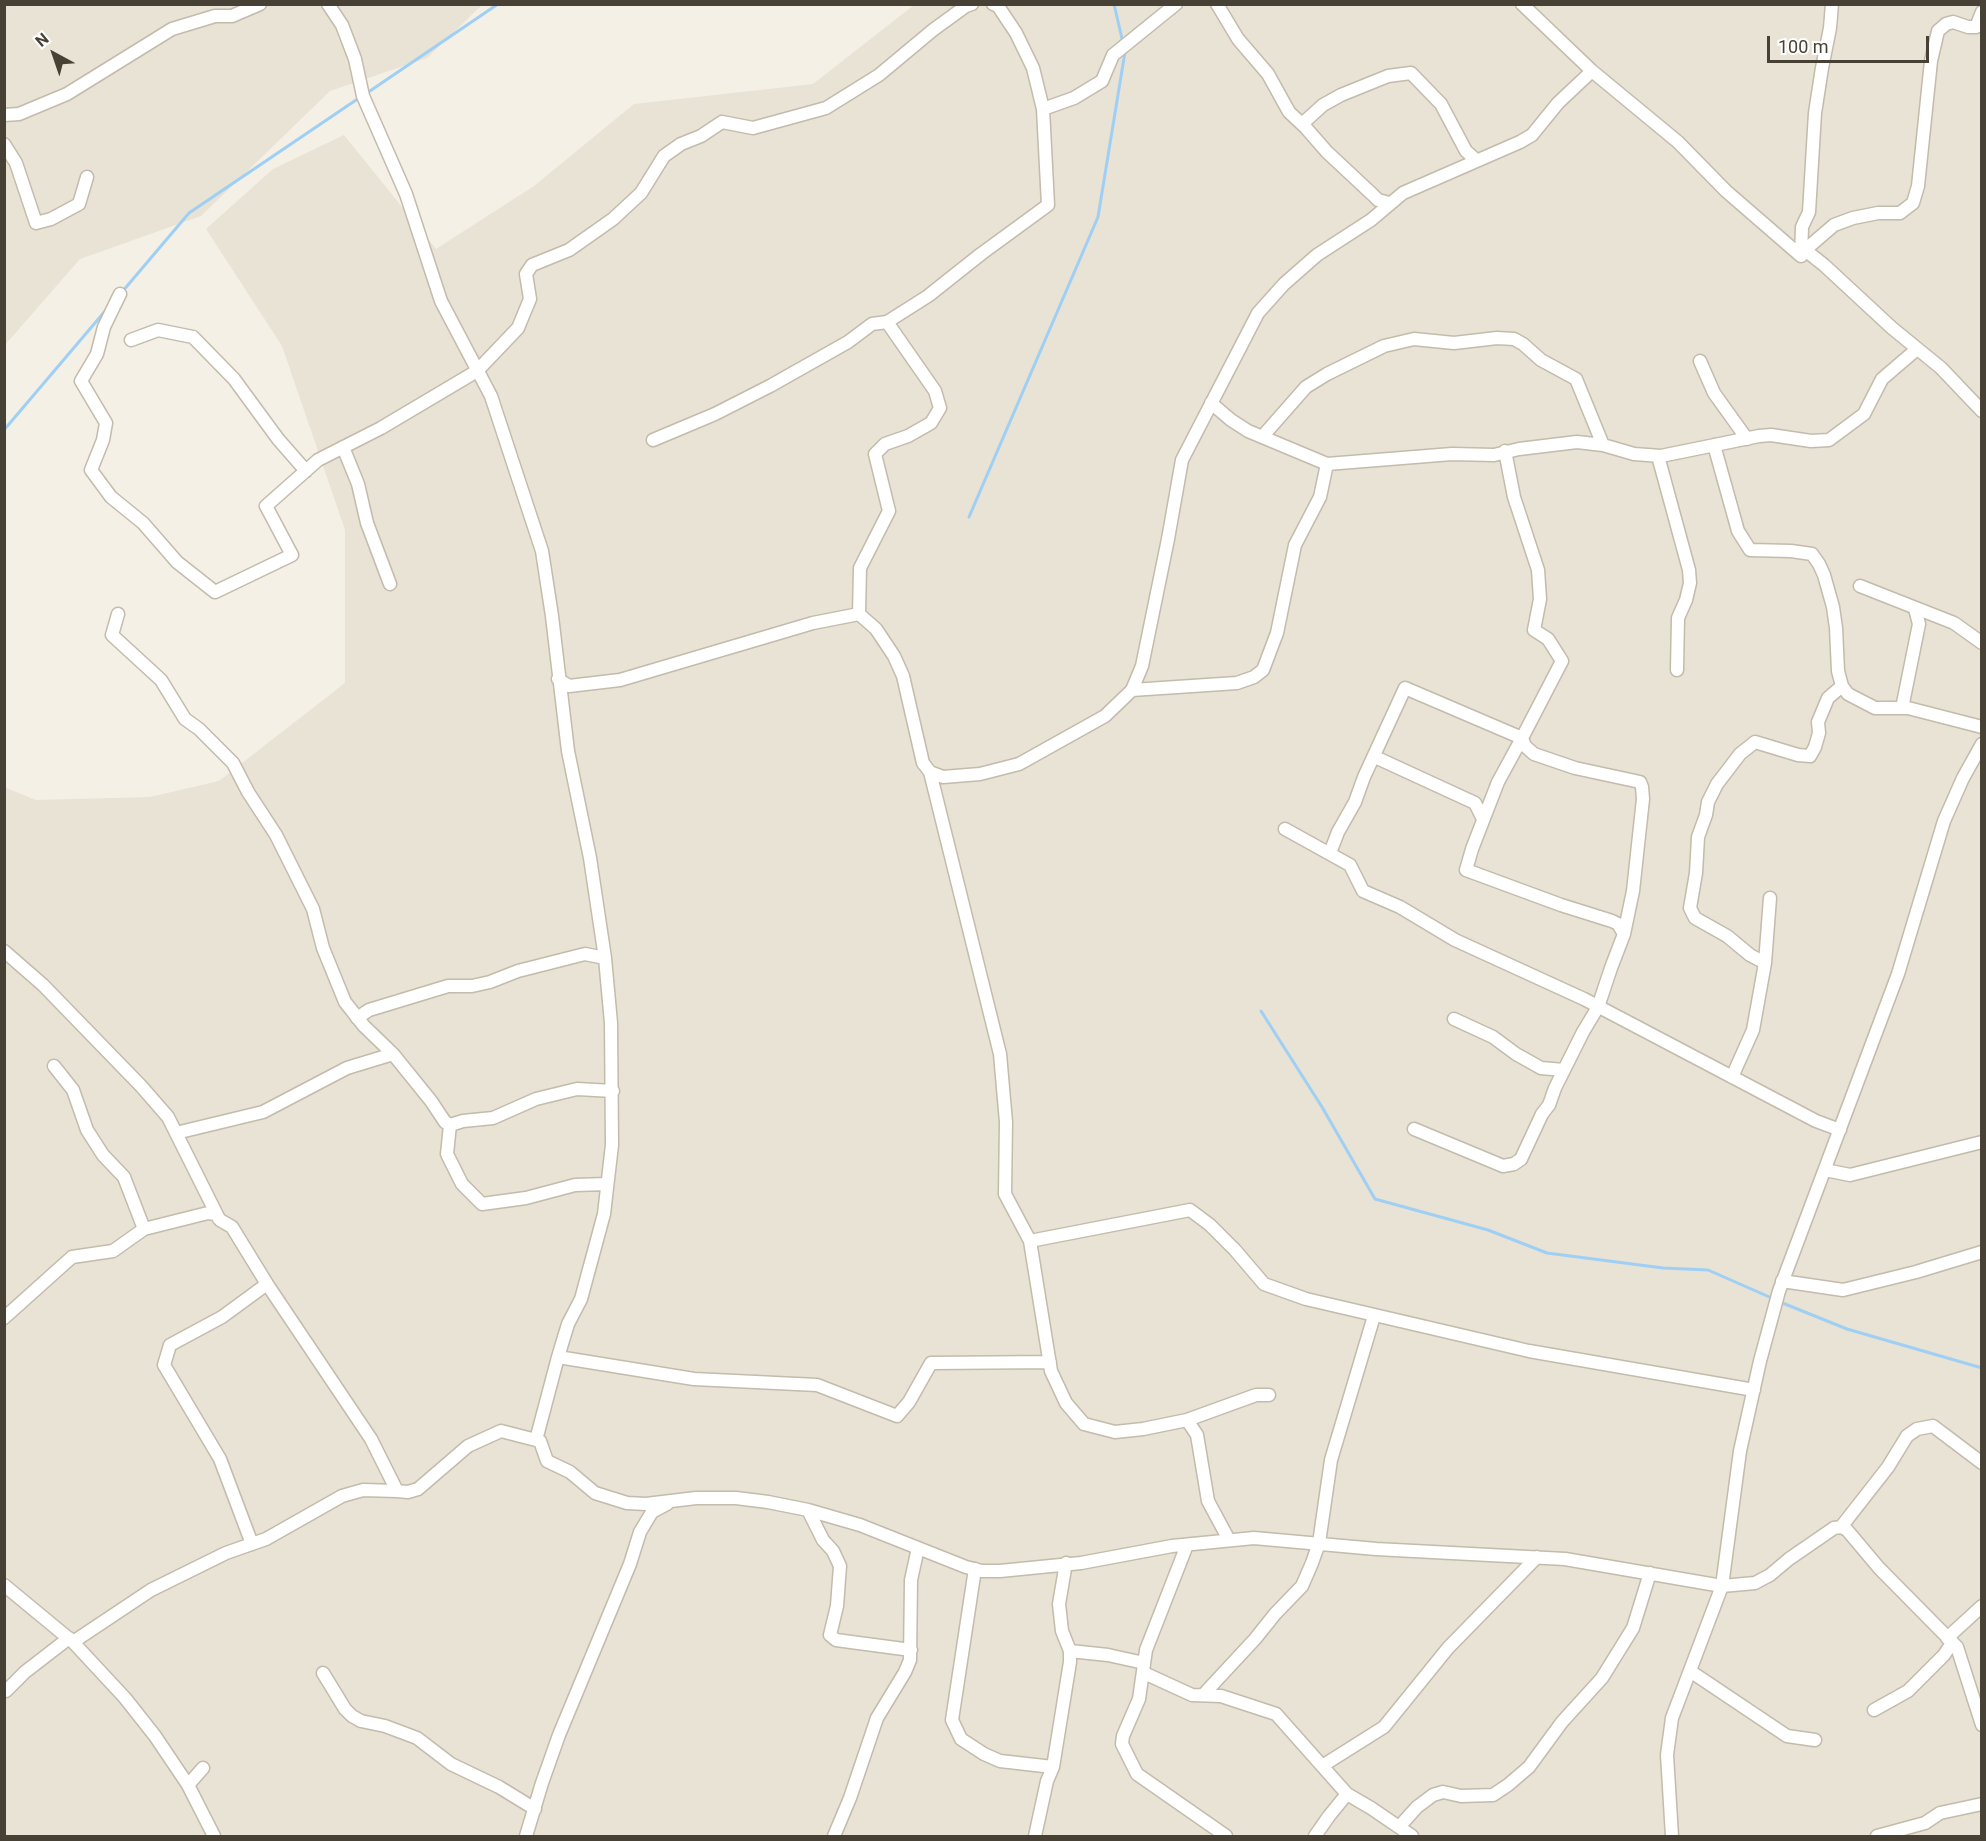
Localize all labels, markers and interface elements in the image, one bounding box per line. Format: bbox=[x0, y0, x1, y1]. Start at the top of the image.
north arrow bbox=[24, 24, 84, 84]
scale bar bbox=[1770, 24, 1932, 62]
text: N bbox=[32, 29, 53, 51]
text: 100 m bbox=[1778, 36, 1829, 57]

